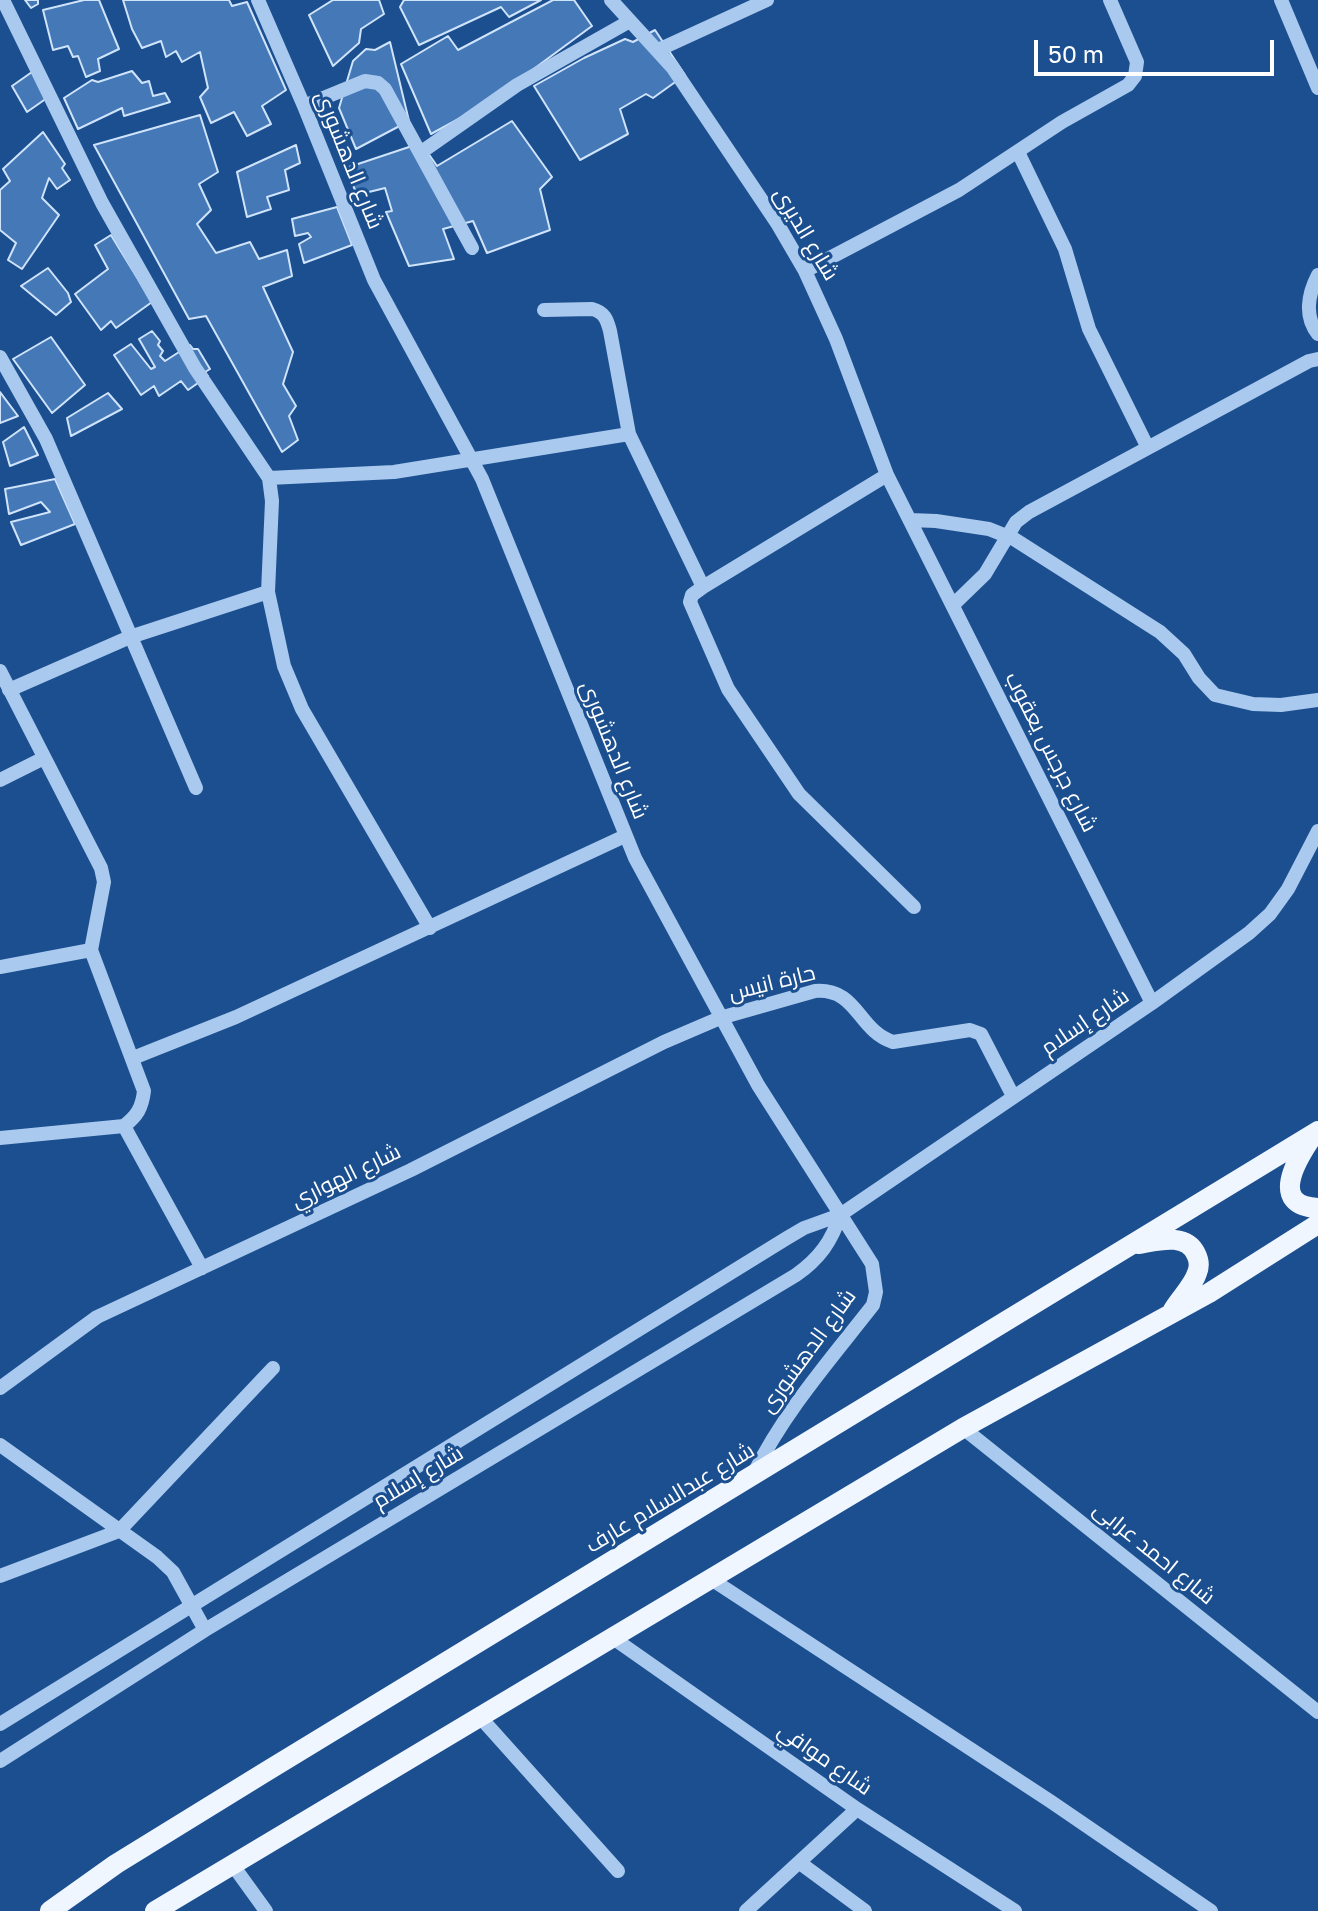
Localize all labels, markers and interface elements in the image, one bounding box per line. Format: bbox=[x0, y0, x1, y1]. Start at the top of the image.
scale bar bbox=[1038, 24, 1278, 74]
text: 50 m bbox=[1048, 39, 1104, 68]
street label: شارع الدهشورى bbox=[309, 87, 389, 233]
street label: شارع الديرى bbox=[768, 183, 844, 285]
street label: شارع جرجس يعقوب bbox=[999, 668, 1103, 836]
street label: شارع الدهشورى bbox=[574, 677, 654, 823]
street label: حارة انيس bbox=[726, 959, 818, 1007]
street label: شارع إسلام bbox=[1036, 983, 1134, 1061]
street label: شارع الهواري bbox=[287, 1138, 405, 1214]
street label: شارع الدهشورى bbox=[754, 1284, 862, 1418]
street label: شارع عبدالسلام عارف bbox=[581, 1437, 759, 1559]
street label: شارع إسلام bbox=[368, 1440, 468, 1514]
street label: شارع احمد عرابى bbox=[1088, 1496, 1220, 1610]
street label: شارع موافي bbox=[773, 1717, 877, 1801]

